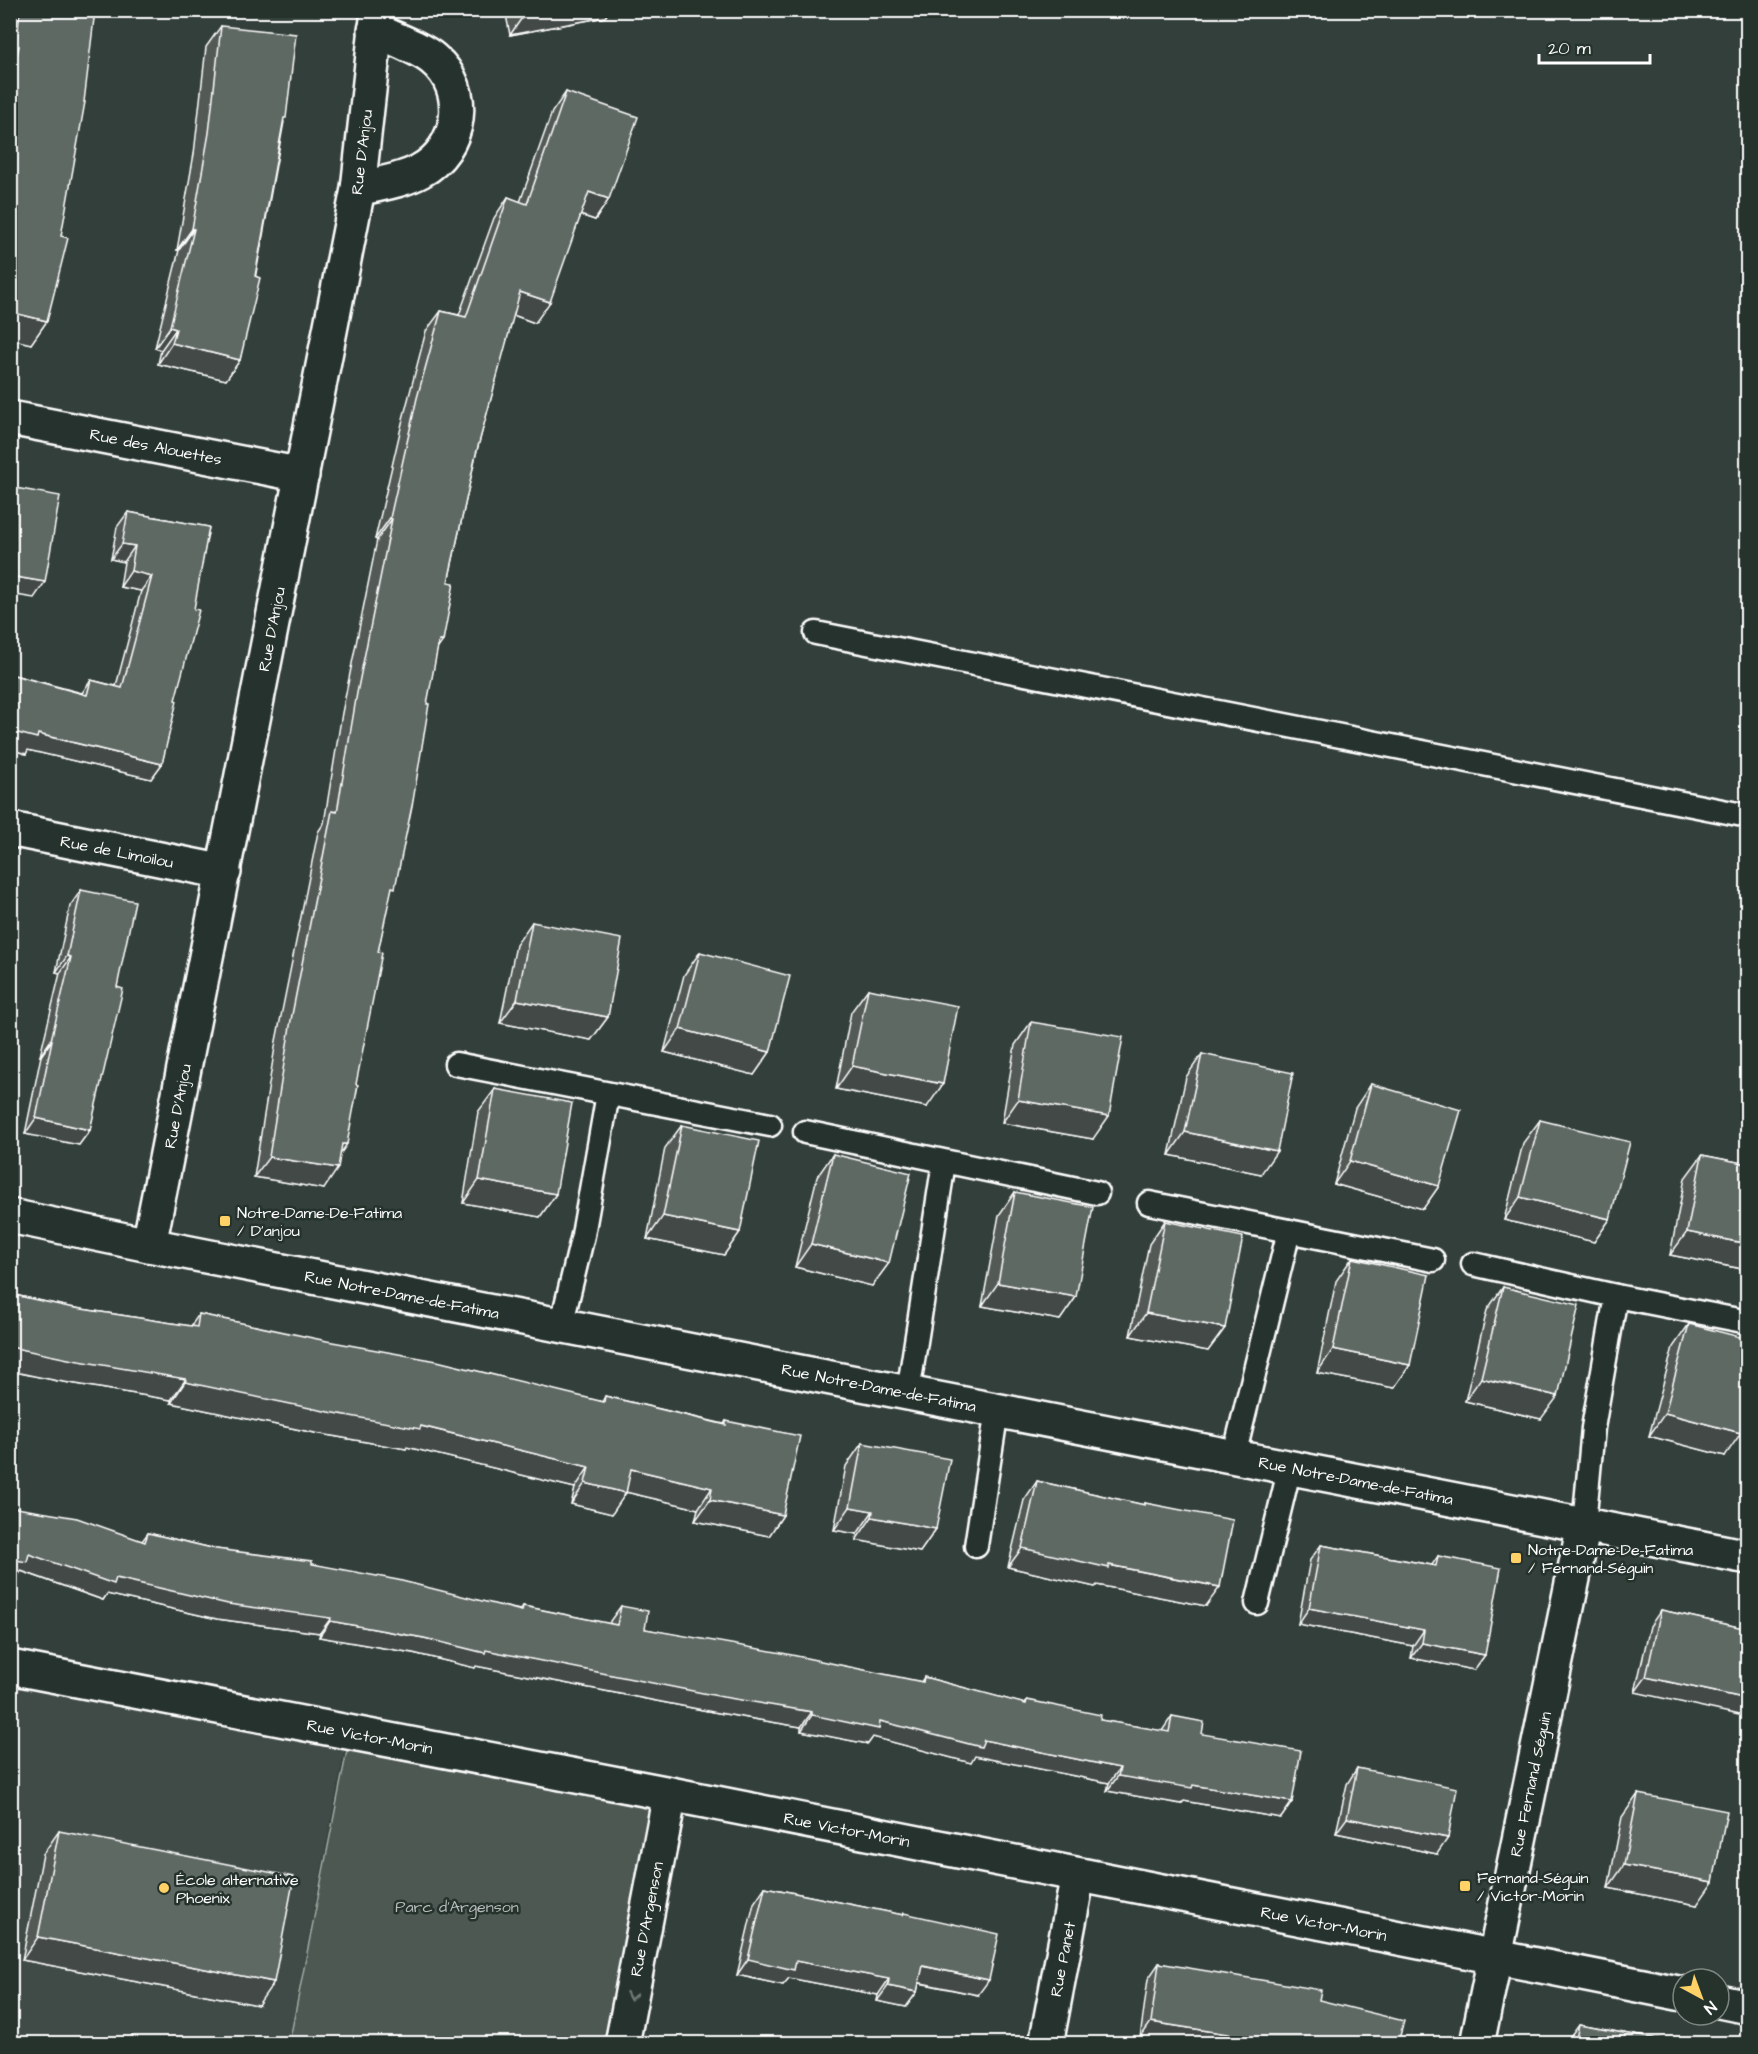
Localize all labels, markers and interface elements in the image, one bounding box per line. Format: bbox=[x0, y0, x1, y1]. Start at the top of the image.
scale bar bbox=[1539, 27, 1650, 65]
text: 20 m bbox=[1548, 36, 1591, 61]
street label: Rue D'Anjou bbox=[346, 108, 378, 196]
street label: Rue des Alouettes bbox=[88, 423, 224, 471]
street label: Rue D'Anjou bbox=[253, 585, 291, 673]
street label: Rue de Limoilou bbox=[58, 830, 175, 874]
street label: Rue D'Anjou bbox=[159, 1062, 197, 1150]
place label: Notre-Dame-De-Fatima / D'anjou bbox=[237, 1202, 402, 1242]
marker: Notre-Dame-De-Fatima / D'anjou bbox=[218, 1214, 232, 1228]
street label: Rue Notre-Dame-de-Fatima bbox=[303, 1265, 501, 1325]
street label: Rue Notre-Dame-de-Fatima bbox=[780, 1358, 978, 1418]
street label: Rue Notre-Dame-de-Fatima bbox=[1257, 1451, 1455, 1511]
place label: Notre-Dame-De-Fatima / Fernand-Séguin bbox=[1528, 1539, 1693, 1580]
marker: Notre-Dame-De-Fatima / Fernand-Séguin bbox=[1509, 1551, 1523, 1565]
street label: Rue Fernand Séguin bbox=[1505, 1710, 1558, 1859]
street label: Rue Victor-Morin bbox=[305, 1714, 435, 1760]
street label: Rue Victor-Morin bbox=[782, 1807, 912, 1853]
street label: Rue D'Argenson bbox=[625, 1860, 670, 1979]
place label: Fernand-Séguin / Victor-Morin bbox=[1477, 1867, 1589, 1907]
place label: École alternative Phoenix bbox=[176, 1869, 299, 1909]
marker: Fernand-Séguin / Victor-Morin bbox=[1458, 1879, 1472, 1893]
marker: École alternative Phoenix bbox=[157, 1881, 171, 1895]
park label: Parc d'Argenson bbox=[395, 1896, 519, 1919]
street label: Rue Victor-Morin bbox=[1259, 1901, 1389, 1947]
street label: Rue Panet bbox=[1045, 1919, 1081, 1999]
north arrow bbox=[1671, 1967, 1731, 2027]
one-way arrow bbox=[625, 1990, 638, 2000]
text: N bbox=[1699, 1996, 1721, 2019]

